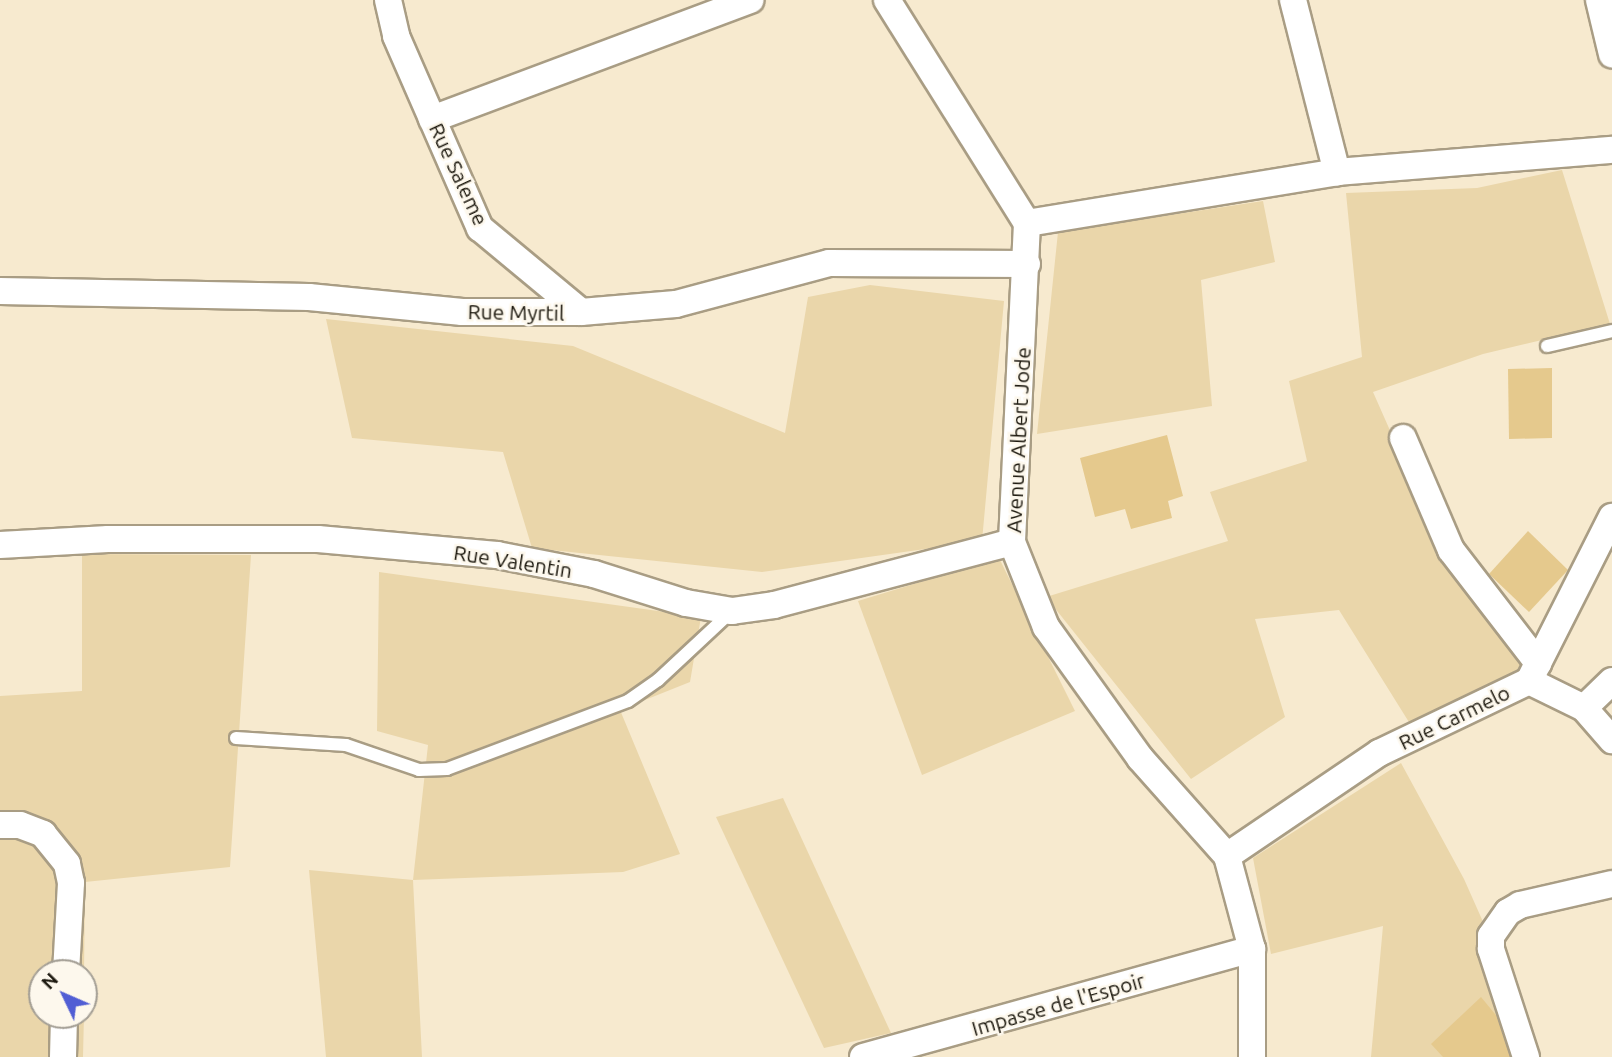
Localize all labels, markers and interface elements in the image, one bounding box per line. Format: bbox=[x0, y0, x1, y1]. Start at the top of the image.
street label: Rue Saleme bbox=[424, 119, 494, 229]
street label: Rue Myrtil bbox=[467, 299, 565, 325]
street label: Avenue Albert Jode bbox=[1001, 346, 1035, 534]
street label: Rue Valentin bbox=[452, 539, 574, 583]
street label: Rue Carmelo bbox=[1394, 679, 1514, 755]
north arrow bbox=[28, 959, 98, 1029]
street label: Impasse de l'Espoir bbox=[969, 967, 1147, 1041]
text: N bbox=[36, 968, 62, 994]

